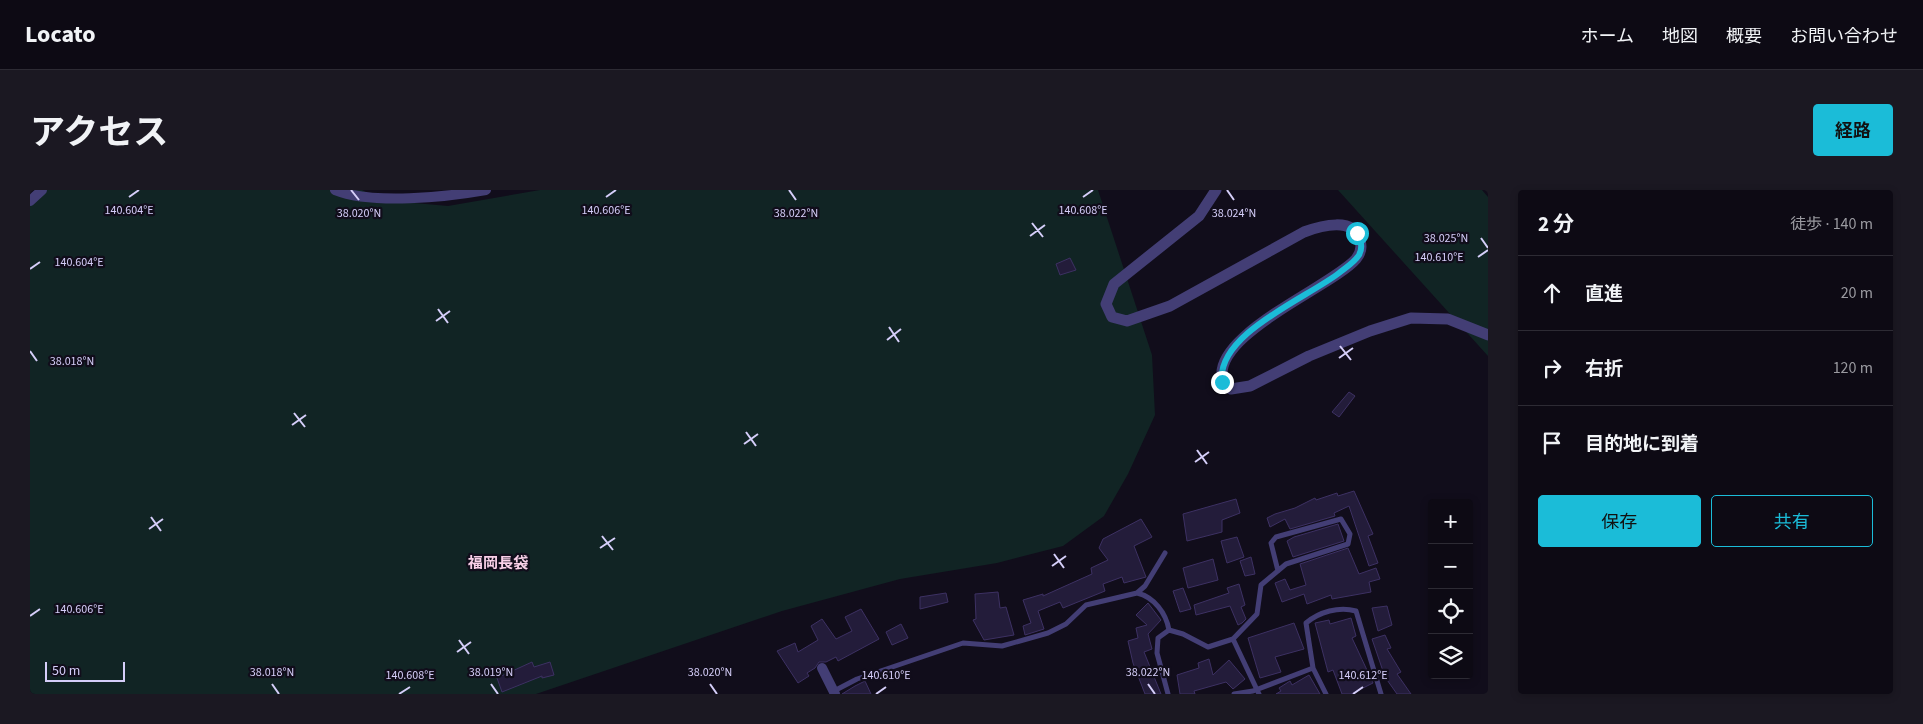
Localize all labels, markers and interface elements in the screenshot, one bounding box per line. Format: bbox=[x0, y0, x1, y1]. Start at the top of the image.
text: Locato bbox=[25, 17, 96, 52]
text: ホーム bbox=[1581, 24, 1634, 49]
text: 地図 bbox=[1662, 24, 1698, 49]
text: 概要 bbox=[1726, 24, 1762, 49]
text: お問い合わせ bbox=[1790, 24, 1898, 49]
button: 経路 bbox=[1813, 104, 1893, 156]
text: アクセス bbox=[30, 108, 168, 158]
text: 140.604°E bbox=[104, 202, 154, 219]
text: 140.606°E bbox=[581, 202, 631, 219]
text: 140.608°E bbox=[1058, 202, 1108, 219]
text: 38.020°N bbox=[337, 205, 381, 222]
text: 38.022°N bbox=[774, 205, 818, 222]
text: 38.024°N bbox=[1212, 205, 1256, 222]
text: 2 分 bbox=[1538, 209, 1574, 239]
text: 徒歩 · 140 m bbox=[1790, 213, 1873, 235]
route start bbox=[1346, 222, 1369, 245]
text: 38.025°N bbox=[1424, 230, 1468, 247]
text: 140.610°E bbox=[1414, 249, 1464, 266]
text: 140.604°E bbox=[54, 254, 104, 271]
icon: ahead bbox=[1538, 279, 1566, 307]
text: 直進 bbox=[1585, 281, 1623, 308]
text: 20 m bbox=[1841, 282, 1873, 304]
text: 38.018°N bbox=[50, 353, 94, 370]
icon: right bbox=[1538, 354, 1566, 382]
text: 右折 bbox=[1585, 356, 1623, 383]
text: 120 m bbox=[1833, 357, 1873, 379]
route end bbox=[1211, 371, 1234, 394]
icon: arrive bbox=[1538, 429, 1566, 457]
text: 目的地に到着 bbox=[1585, 431, 1699, 458]
button: 保存 bbox=[1538, 495, 1701, 547]
button: 共有 bbox=[1711, 495, 1873, 547]
map controls bbox=[1428, 499, 1473, 679]
button: + bbox=[1428, 499, 1473, 544]
button: − bbox=[1428, 544, 1473, 589]
district label: 福岡長袋 bbox=[467, 553, 528, 574]
button: locate bbox=[1428, 589, 1473, 634]
text: 140.606°E bbox=[54, 601, 104, 618]
button: layers bbox=[1428, 634, 1473, 679]
scale bar bbox=[45, 659, 125, 682]
text: 50 m bbox=[52, 661, 80, 681]
text: 38.018°N bbox=[250, 664, 294, 681]
text: 38.019°N bbox=[469, 664, 513, 681]
text: 38.020°N bbox=[688, 664, 732, 681]
text: 38.022°N bbox=[1126, 664, 1170, 681]
text: 140.608°E bbox=[385, 667, 435, 684]
text: 140.610°E bbox=[861, 667, 911, 684]
text: 140.612°E bbox=[1338, 667, 1388, 684]

